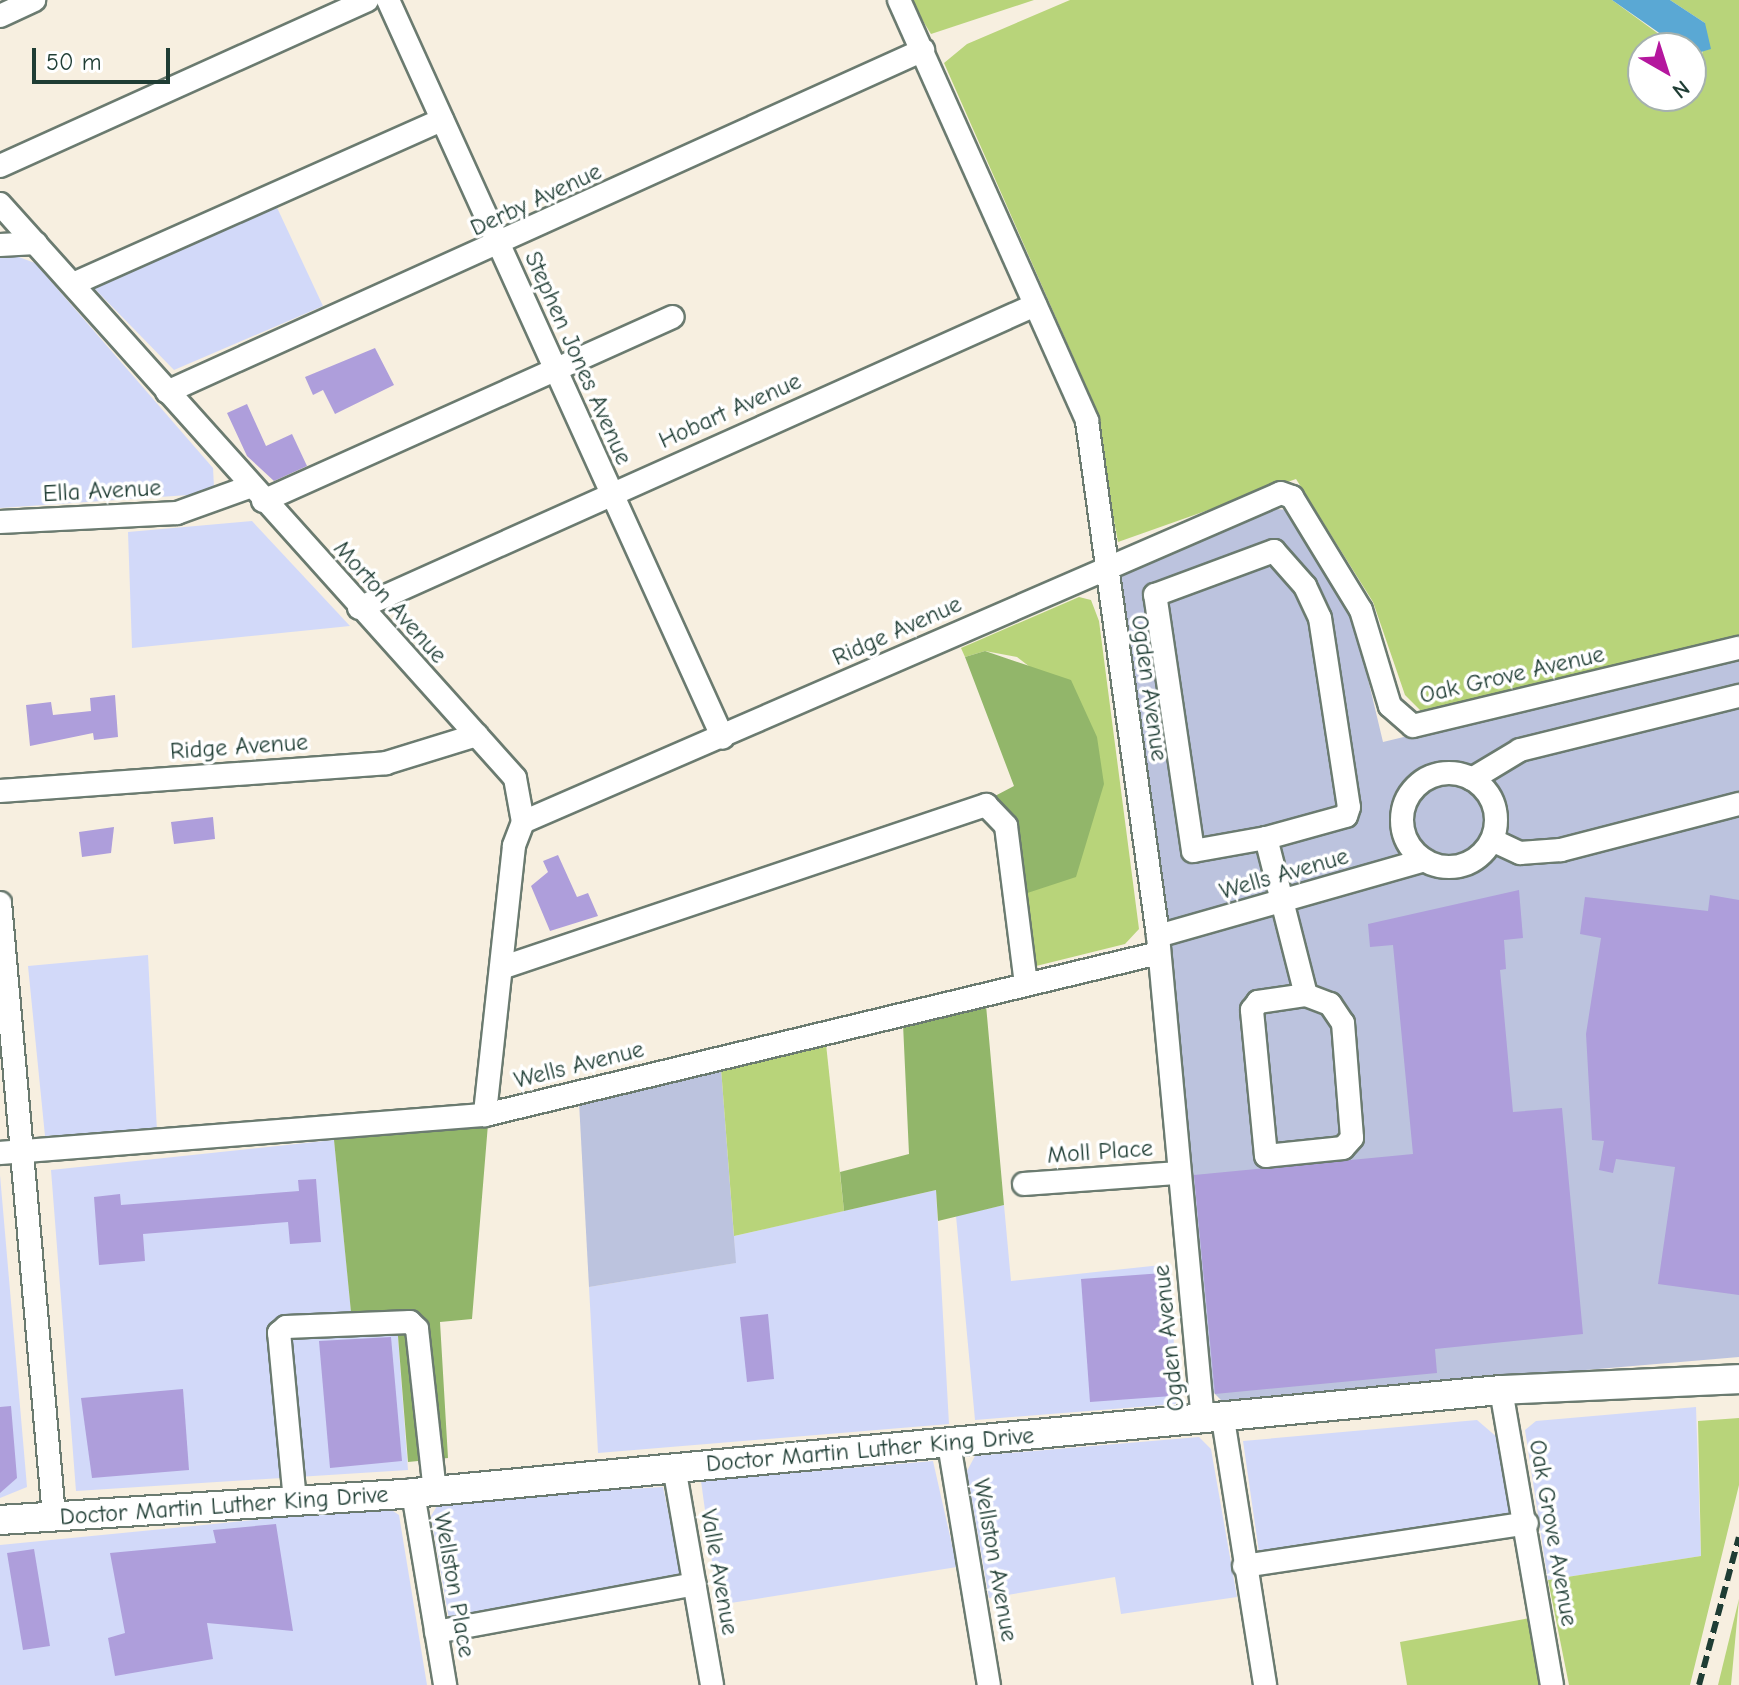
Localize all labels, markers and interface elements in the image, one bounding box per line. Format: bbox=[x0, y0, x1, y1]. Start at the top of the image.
scale bar bbox=[36, 32, 174, 82]
north arrow bbox=[1627, 32, 1707, 112]
text: 50 m bbox=[46, 48, 102, 76]
text: N bbox=[1667, 74, 1695, 104]
street label: Derby Avenue bbox=[466, 157, 606, 243]
street label: Stephen Jones Avenue bbox=[518, 247, 638, 469]
street label: Hobart Avenue bbox=[654, 367, 806, 455]
street label: Ella Avenue bbox=[42, 474, 162, 508]
street label: Morton Avenue bbox=[327, 535, 453, 669]
street label: Ridge Avenue bbox=[828, 590, 966, 672]
street label: Ogden Avenue bbox=[1124, 613, 1174, 763]
street label: Oak Grove Avenue bbox=[1417, 640, 1607, 710]
street label: Ridge Avenue bbox=[169, 728, 309, 766]
street label: Wells Avenue bbox=[1216, 842, 1352, 906]
street label: Wells Avenue bbox=[511, 1035, 647, 1095]
street label: Moll Place bbox=[1046, 1134, 1154, 1170]
street label: Ogden Avenue bbox=[1147, 1263, 1191, 1413]
street label: Doctor Martin Luther King Drive bbox=[705, 1421, 1035, 1479]
street label: Oak Grove Avenue bbox=[1522, 1438, 1584, 1628]
street label: Wellston Avenue bbox=[966, 1476, 1024, 1644]
street label: Doctor Martin Luther King Drive bbox=[59, 1480, 389, 1532]
street label: Valle Avenue bbox=[694, 1507, 744, 1637]
street label: Wellston Place bbox=[427, 1510, 481, 1660]

